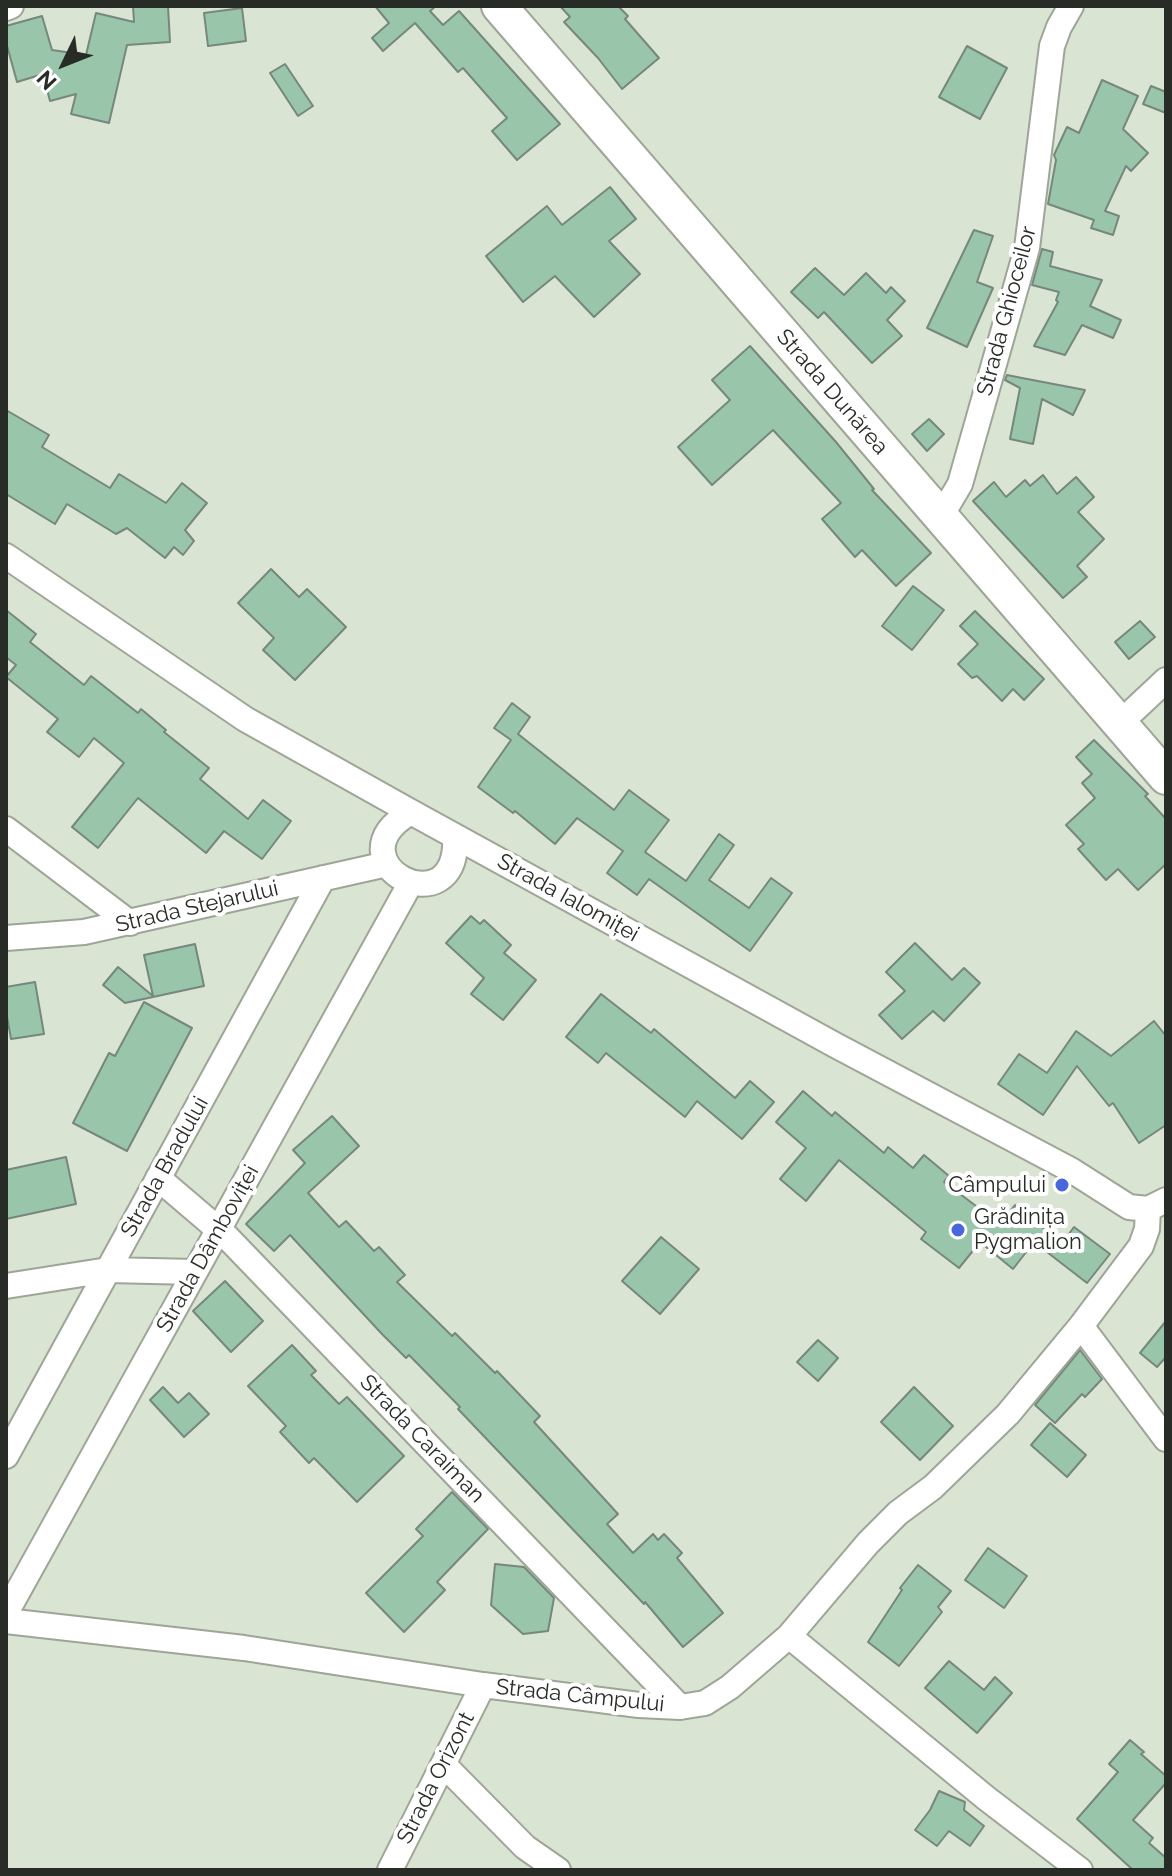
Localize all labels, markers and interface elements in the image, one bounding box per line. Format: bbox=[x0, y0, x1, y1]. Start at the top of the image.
north arrow bbox=[24, 24, 104, 104]
text: N bbox=[31, 65, 62, 95]
street label: Strada Ghioceilor bbox=[972, 223, 1042, 399]
street label: Strada Dunărea bbox=[770, 324, 894, 460]
street label: Strada Ialomiței bbox=[493, 848, 643, 948]
street label: Strada Stejarului bbox=[113, 875, 281, 939]
street label: Strada Bradului bbox=[116, 1092, 214, 1242]
street label: Strada Dâmboviței bbox=[151, 1161, 265, 1337]
place label: Câmpului bbox=[948, 1172, 1046, 1198]
marker: Câmpului bbox=[1053, 1176, 1071, 1194]
place label: Grădinița Pygmalion bbox=[974, 1204, 1082, 1256]
marker: Grădinița Pygmalion bbox=[949, 1221, 967, 1239]
street label: Strada Caraiman bbox=[354, 1369, 490, 1509]
street label: Strada Câmpului bbox=[494, 1674, 666, 1718]
street label: Strada Orizont bbox=[392, 1708, 480, 1848]

